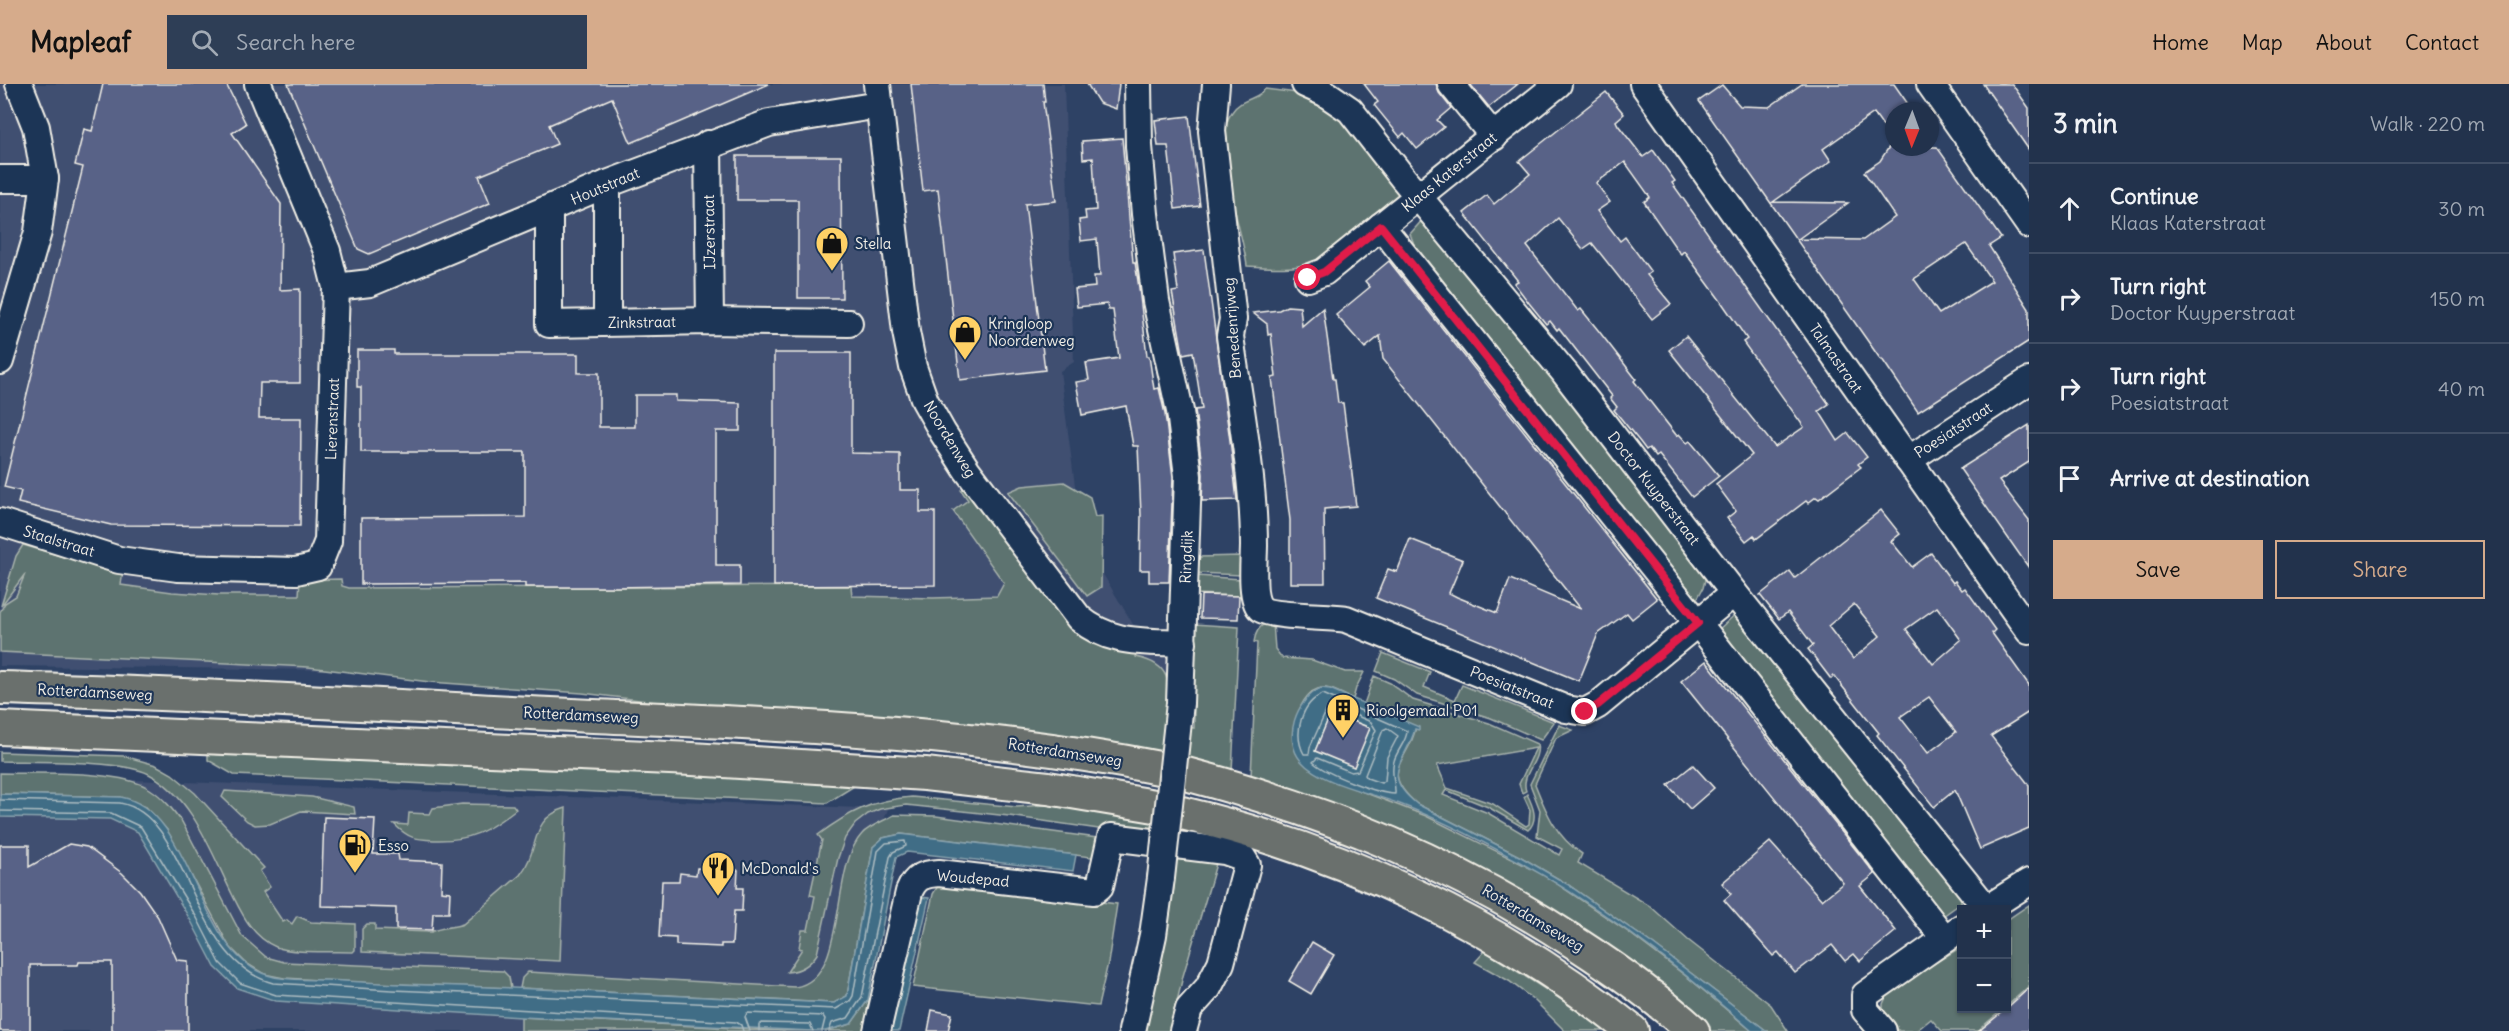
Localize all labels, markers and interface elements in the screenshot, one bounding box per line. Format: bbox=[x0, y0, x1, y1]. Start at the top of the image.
search box bbox=[167, 15, 587, 69]
text: Mapleaf bbox=[30, 24, 131, 60]
icon: search bbox=[188, 26, 221, 59]
text: Search here bbox=[236, 28, 355, 56]
text: Home bbox=[2152, 29, 2209, 56]
text: Map bbox=[2242, 29, 2283, 56]
text: About bbox=[2316, 29, 2372, 56]
text: Contact bbox=[2405, 29, 2479, 56]
north arrow bbox=[1885, 102, 1939, 156]
text: 3 min bbox=[2053, 107, 2118, 140]
text: Walk · 220 m bbox=[2370, 111, 2485, 136]
street label: Klaas Katerstraat bbox=[1398, 128, 1500, 216]
street label: Houtstraat bbox=[568, 163, 642, 209]
text: Continue bbox=[2110, 182, 2199, 210]
icon: ahead bbox=[2053, 192, 2086, 225]
street label: IJzerstraat bbox=[699, 194, 719, 270]
text: 30 m bbox=[2438, 196, 2485, 221]
text: Klaas Katerstraat bbox=[2110, 210, 2266, 235]
shop icon: Stella bbox=[814, 225, 850, 272]
place label: Stella bbox=[855, 234, 892, 253]
route start bbox=[1294, 264, 1320, 290]
text: Turn right bbox=[2110, 272, 2206, 300]
street label: Benedenrijweg bbox=[1219, 277, 1245, 379]
icon: right bbox=[2053, 282, 2086, 315]
text: 150 m bbox=[2430, 286, 2485, 311]
text: Doctor Kuyperstraat bbox=[2110, 300, 2295, 325]
street label: Zinkstraat bbox=[608, 312, 676, 332]
shop icon: Kringloop Noordenweg bbox=[947, 314, 983, 361]
place label: Kringloop Noordenweg bbox=[988, 314, 1075, 350]
street label: Talmastraat bbox=[1805, 320, 1867, 396]
text: Turn right bbox=[2110, 362, 2206, 390]
icon: right bbox=[2053, 372, 2086, 405]
text: 40 m bbox=[2438, 376, 2485, 401]
street label: Lierenstraat bbox=[321, 378, 343, 460]
text: Poesiatstraat bbox=[2110, 390, 2229, 415]
street label: Noordenweg bbox=[920, 397, 980, 481]
street label: Poesiatstraat bbox=[1911, 398, 1995, 462]
street label: Doctor Kuyperstraat bbox=[1604, 427, 1704, 549]
icon: arrive bbox=[2053, 462, 2086, 495]
text: Arrive at destination bbox=[2110, 464, 2310, 492]
street label: Staalstraat bbox=[21, 521, 97, 561]
street label: Ringdijk bbox=[1176, 530, 1196, 584]
button: Save bbox=[2053, 540, 2263, 599]
button: Share bbox=[2275, 540, 2485, 599]
street label: Poesiatstraat bbox=[1467, 662, 1557, 712]
street label: Rotterdamseweg bbox=[37, 679, 153, 705]
building icon: Rioolgemaal P01 bbox=[1325, 692, 1361, 739]
route end bbox=[1571, 698, 1597, 724]
place label: Rioolgemaal P01 bbox=[1366, 701, 1478, 720]
street label: Rotterdamseweg bbox=[523, 702, 639, 728]
street label: Rotterdamseweg bbox=[1007, 734, 1123, 770]
fuel station icon: Esso bbox=[337, 827, 373, 874]
place label: Esso bbox=[378, 836, 409, 855]
restaurant icon: McDonald's bbox=[700, 850, 736, 897]
place label: McDonald's bbox=[741, 859, 819, 878]
street label: Woudepad bbox=[936, 865, 1010, 891]
street label: Rotterdamseweg bbox=[1479, 880, 1587, 956]
map controls bbox=[1957, 905, 2011, 1013]
button: + bbox=[1957, 905, 2011, 959]
button: − bbox=[1957, 959, 2011, 1013]

